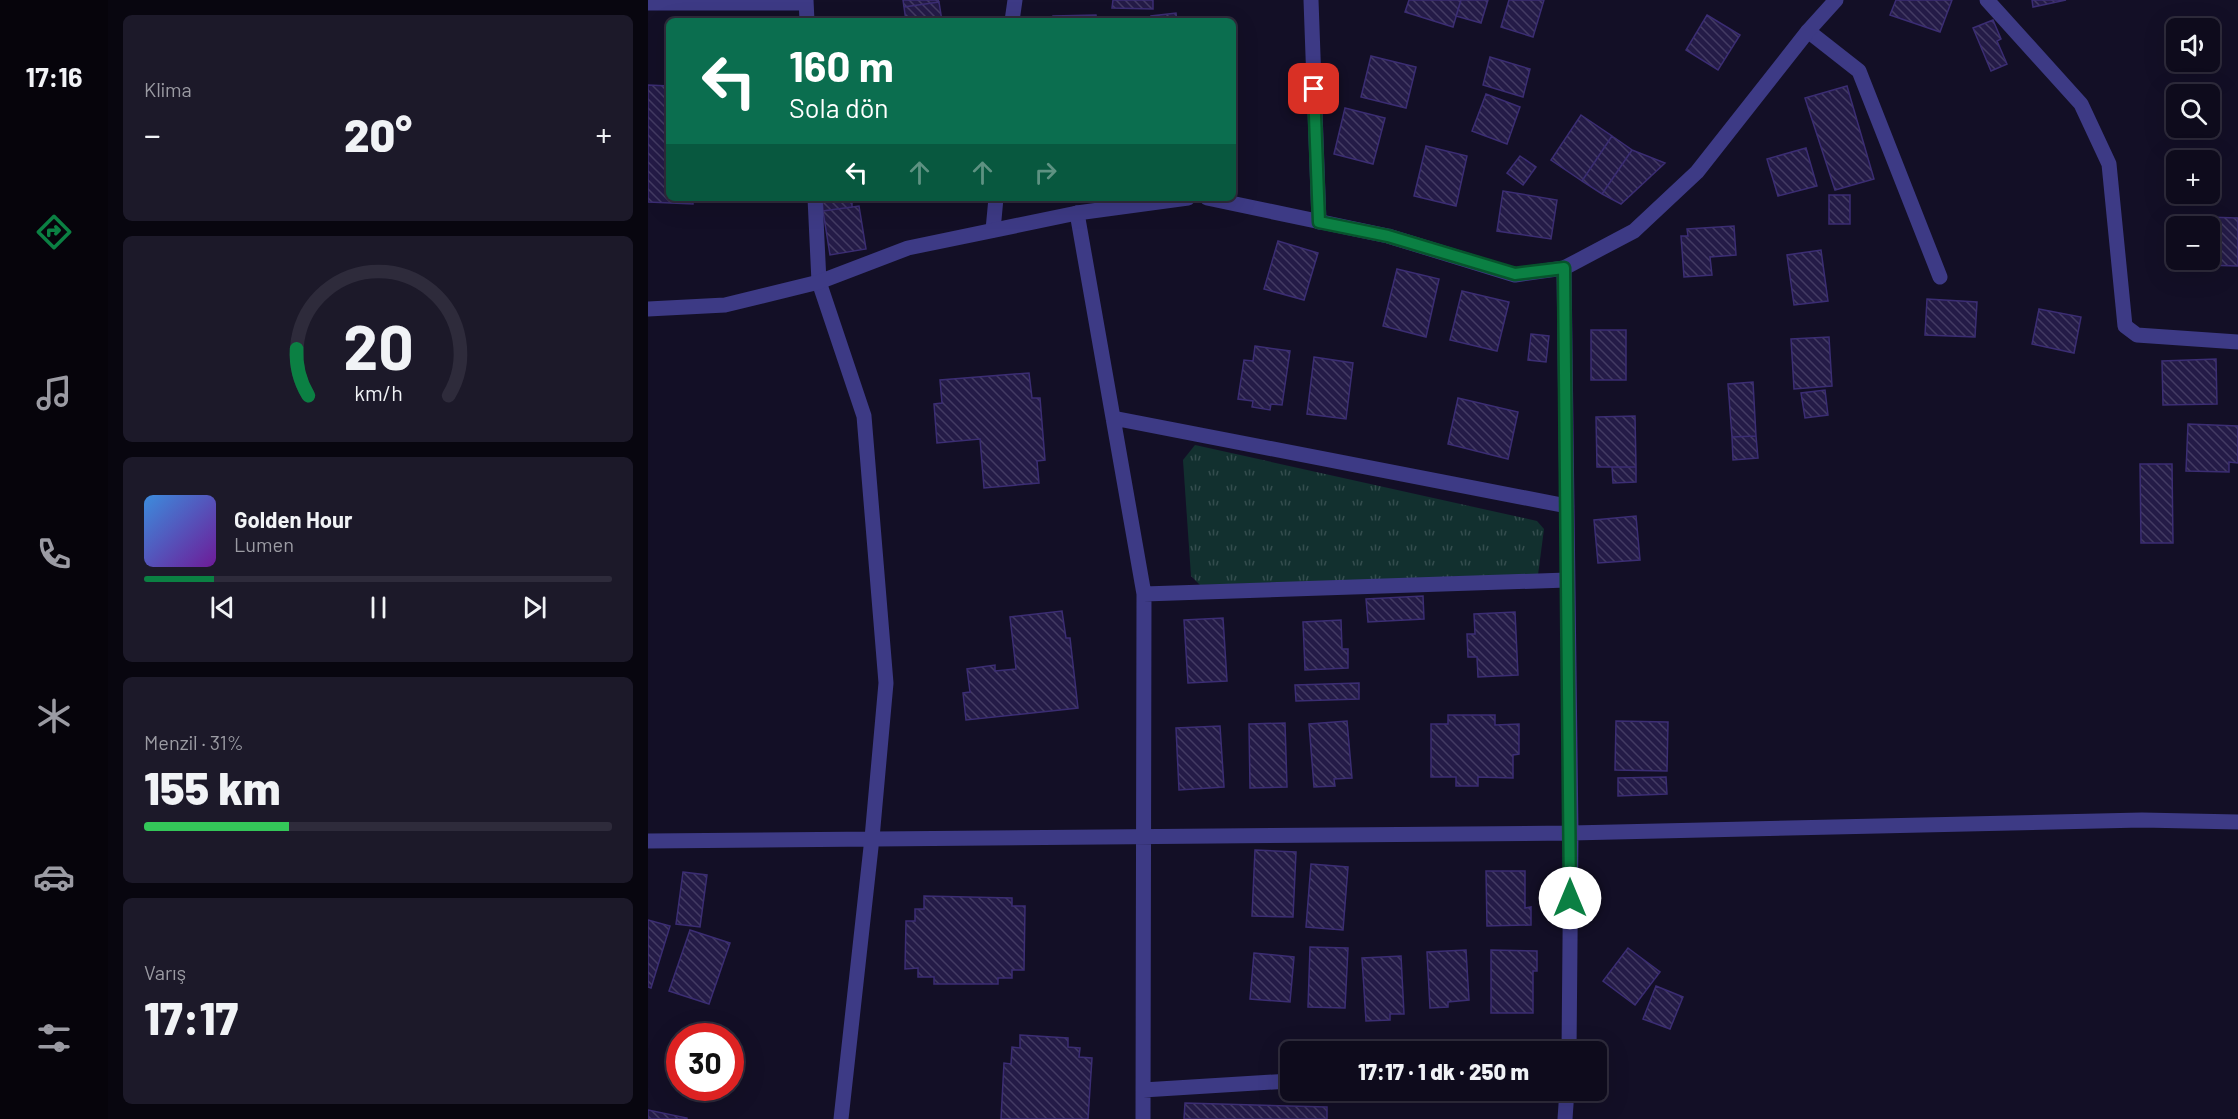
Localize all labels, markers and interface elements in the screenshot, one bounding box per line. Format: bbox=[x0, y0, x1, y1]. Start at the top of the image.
map controls bbox=[2166, 18, 2220, 270]
button: sound bbox=[2166, 18, 2220, 72]
text: 160 m bbox=[789, 40, 894, 90]
icon: left bbox=[690, 42, 768, 120]
text: 17:16 bbox=[26, 60, 82, 92]
pin bbox=[1288, 63, 1339, 114]
icon: arrive bbox=[1297, 72, 1330, 105]
text: Klima bbox=[144, 77, 192, 101]
button: search bbox=[2166, 84, 2220, 138]
text: Sola dön bbox=[789, 91, 889, 123]
text: 20° bbox=[344, 107, 412, 161]
text: − bbox=[144, 114, 161, 154]
text: + bbox=[596, 114, 612, 154]
button: + bbox=[2166, 150, 2220, 204]
icon: left bbox=[840, 156, 873, 189]
icon: ahead bbox=[903, 156, 936, 189]
icon: ahead bbox=[966, 156, 999, 189]
icon: right bbox=[1029, 156, 1062, 189]
icon: directions bbox=[33, 211, 75, 253]
button: − bbox=[2166, 216, 2220, 270]
text: 20 bbox=[343, 308, 413, 382]
icon: music bbox=[33, 372, 75, 414]
text: km/h bbox=[354, 380, 402, 405]
text: Golden Hour bbox=[234, 506, 352, 532]
text: Lumen bbox=[234, 532, 294, 556]
icon: phone bbox=[33, 533, 75, 575]
icon: previous bbox=[206, 591, 239, 624]
icon: pause bbox=[362, 591, 395, 624]
icon: next bbox=[518, 591, 551, 624]
icon: climate bbox=[33, 695, 75, 737]
text: Menzil · 31% bbox=[144, 730, 244, 754]
text: 155 km bbox=[144, 760, 281, 814]
icon: car bbox=[33, 856, 75, 898]
position arrow bbox=[1538, 866, 1602, 930]
text: Varış bbox=[144, 960, 186, 984]
text: 17:17 bbox=[144, 990, 238, 1044]
icon: filters bbox=[33, 1017, 75, 1059]
speed limit sign: 30 bbox=[666, 1023, 744, 1101]
text: 17:17 · 1 dk · 250 m bbox=[1358, 1058, 1529, 1084]

